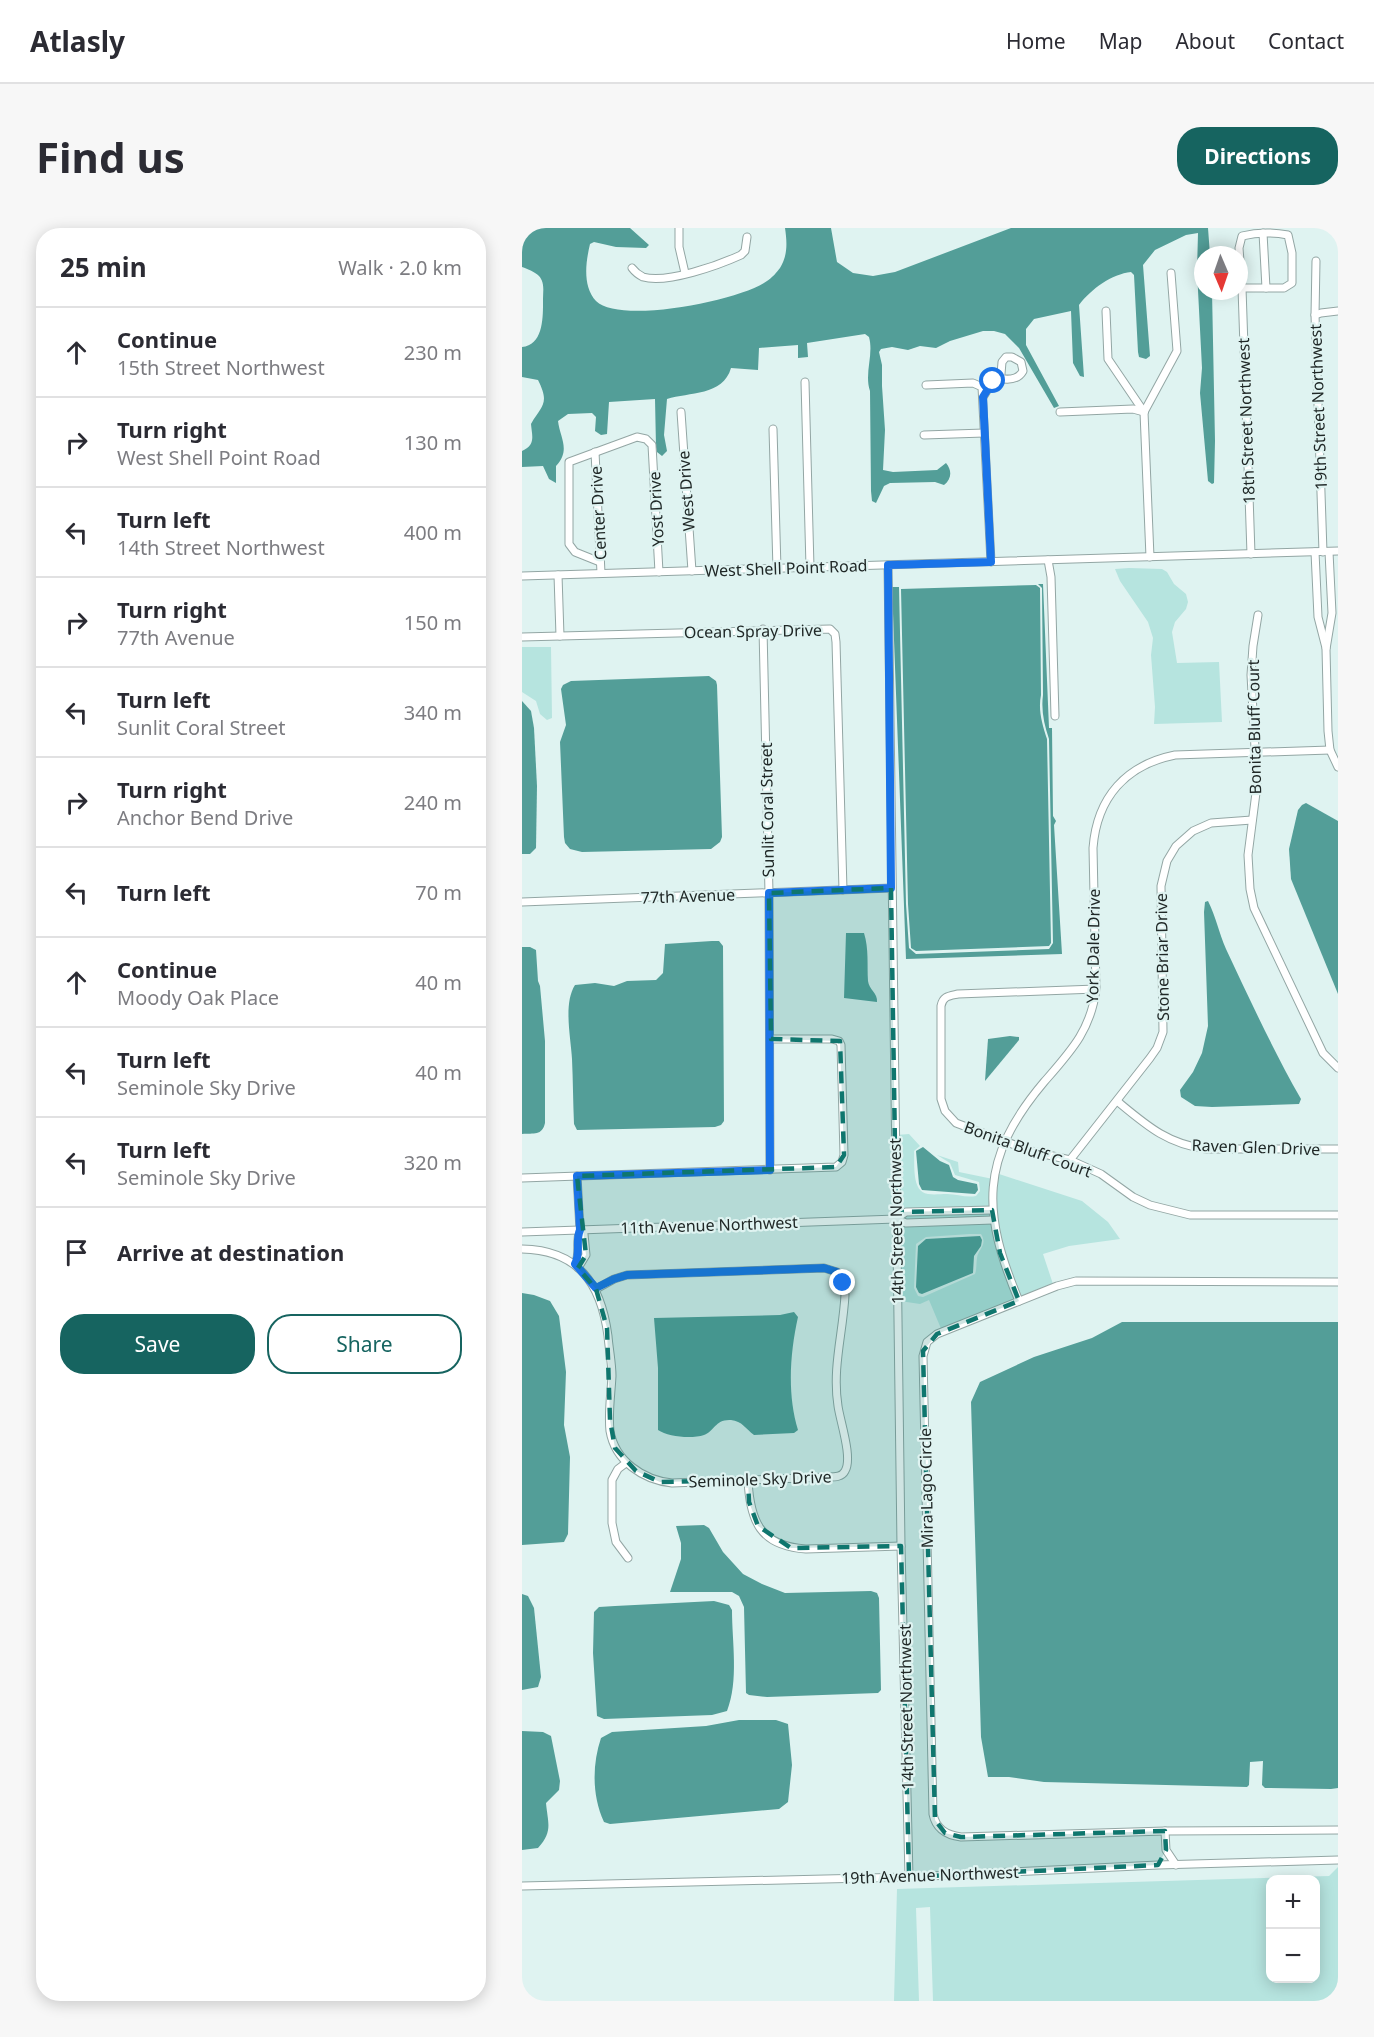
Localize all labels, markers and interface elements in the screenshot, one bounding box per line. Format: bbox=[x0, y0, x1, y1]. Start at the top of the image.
text: Atlasly bbox=[30, 22, 125, 60]
text: Home bbox=[1006, 27, 1066, 55]
text: Map bbox=[1099, 27, 1142, 55]
text: About bbox=[1175, 27, 1235, 55]
text: Contact bbox=[1268, 27, 1344, 55]
button: Directions bbox=[1177, 127, 1338, 185]
text: Find us bbox=[36, 128, 185, 185]
north arrow bbox=[1194, 246, 1248, 300]
text: 25 min bbox=[60, 249, 147, 285]
text: Walk · 2.0 km bbox=[338, 254, 462, 281]
street label: 19th Street Northwest bbox=[1304, 323, 1332, 490]
text: Continue bbox=[117, 324, 217, 354]
icon: ahead bbox=[60, 336, 93, 369]
street label: 18th Street Northwest bbox=[1232, 337, 1260, 504]
text: 230 m bbox=[404, 339, 462, 366]
text: 15th Street Northwest bbox=[117, 354, 325, 381]
route start bbox=[979, 367, 1005, 393]
text: Turn right bbox=[117, 414, 227, 444]
icon: right bbox=[60, 426, 93, 459]
text: 130 m bbox=[404, 429, 462, 456]
text: West Shell Point Road bbox=[117, 444, 321, 471]
street label: West Drive bbox=[672, 450, 700, 532]
street label: Center Drive bbox=[585, 465, 611, 561]
street label: Yost Drive bbox=[643, 471, 669, 547]
text: Turn left bbox=[117, 504, 211, 534]
icon: left bbox=[60, 516, 93, 549]
text: 400 m bbox=[404, 519, 462, 546]
text: 14th Street Northwest bbox=[117, 534, 325, 561]
street label: West Shell Point Road bbox=[704, 554, 868, 582]
text: Turn right bbox=[117, 594, 227, 624]
icon: right bbox=[60, 606, 93, 639]
text: 150 m bbox=[404, 609, 462, 636]
street label: Ocean Spray Drive bbox=[684, 619, 822, 643]
text: 77th Avenue bbox=[117, 624, 235, 651]
street label: Bonita Bluff Court bbox=[1242, 659, 1266, 795]
text: Turn left bbox=[117, 684, 211, 714]
icon: left bbox=[60, 696, 93, 729]
text: 340 m bbox=[404, 699, 462, 726]
text: Sunlit Coral Street bbox=[117, 714, 285, 741]
street label: Sunlit Coral Street bbox=[755, 742, 779, 878]
text: Turn right bbox=[117, 774, 227, 804]
icon: right bbox=[60, 786, 93, 819]
text: 240 m bbox=[404, 789, 462, 816]
text: Anchor Bend Drive bbox=[117, 804, 293, 831]
icon: left bbox=[60, 876, 93, 909]
text: Turn left bbox=[117, 877, 211, 907]
text: 70 m bbox=[415, 879, 462, 906]
street label: 77th Avenue bbox=[640, 883, 736, 909]
street label: York Dale Drive bbox=[1081, 888, 1105, 1004]
street label: Stone Briar Drive bbox=[1150, 893, 1174, 1021]
text: Continue bbox=[117, 954, 217, 984]
icon: ahead bbox=[60, 966, 93, 999]
text: 40 m bbox=[415, 969, 462, 996]
text: Moody Oak Place bbox=[117, 984, 279, 1011]
text: Turn left bbox=[117, 1044, 211, 1074]
icon: left bbox=[60, 1056, 93, 1089]
text: 40 m bbox=[415, 1059, 462, 1086]
text: Seminole Sky Drive bbox=[117, 1074, 296, 1101]
street label: Bonita Bluff Court bbox=[961, 1116, 1095, 1182]
text: Turn left bbox=[117, 1134, 211, 1164]
street label: Raven Glen Drive bbox=[1191, 1134, 1321, 1160]
street label: 14th Street Northwest bbox=[884, 1138, 908, 1304]
icon: left bbox=[60, 1146, 93, 1179]
text: 320 m bbox=[404, 1149, 462, 1176]
text: Seminole Sky Drive bbox=[117, 1164, 296, 1191]
street label: 11th Avenue Northwest bbox=[620, 1211, 798, 1239]
icon: arrive bbox=[60, 1236, 93, 1269]
text: Arrive at destination bbox=[117, 1237, 344, 1267]
route end bbox=[829, 1269, 855, 1295]
button: Save bbox=[60, 1314, 255, 1374]
button: Share bbox=[267, 1314, 462, 1374]
street label: Mira Lago Circle bbox=[914, 1428, 938, 1548]
street label: Seminole Sky Drive bbox=[688, 1466, 832, 1492]
street label: 14th Street Northwest bbox=[894, 1624, 918, 1790]
street label: 19th Avenue Northwest bbox=[841, 1861, 1019, 1889]
map controls bbox=[1266, 1875, 1320, 1983]
button: + bbox=[1266, 1875, 1320, 1929]
button: − bbox=[1266, 1929, 1320, 1983]

